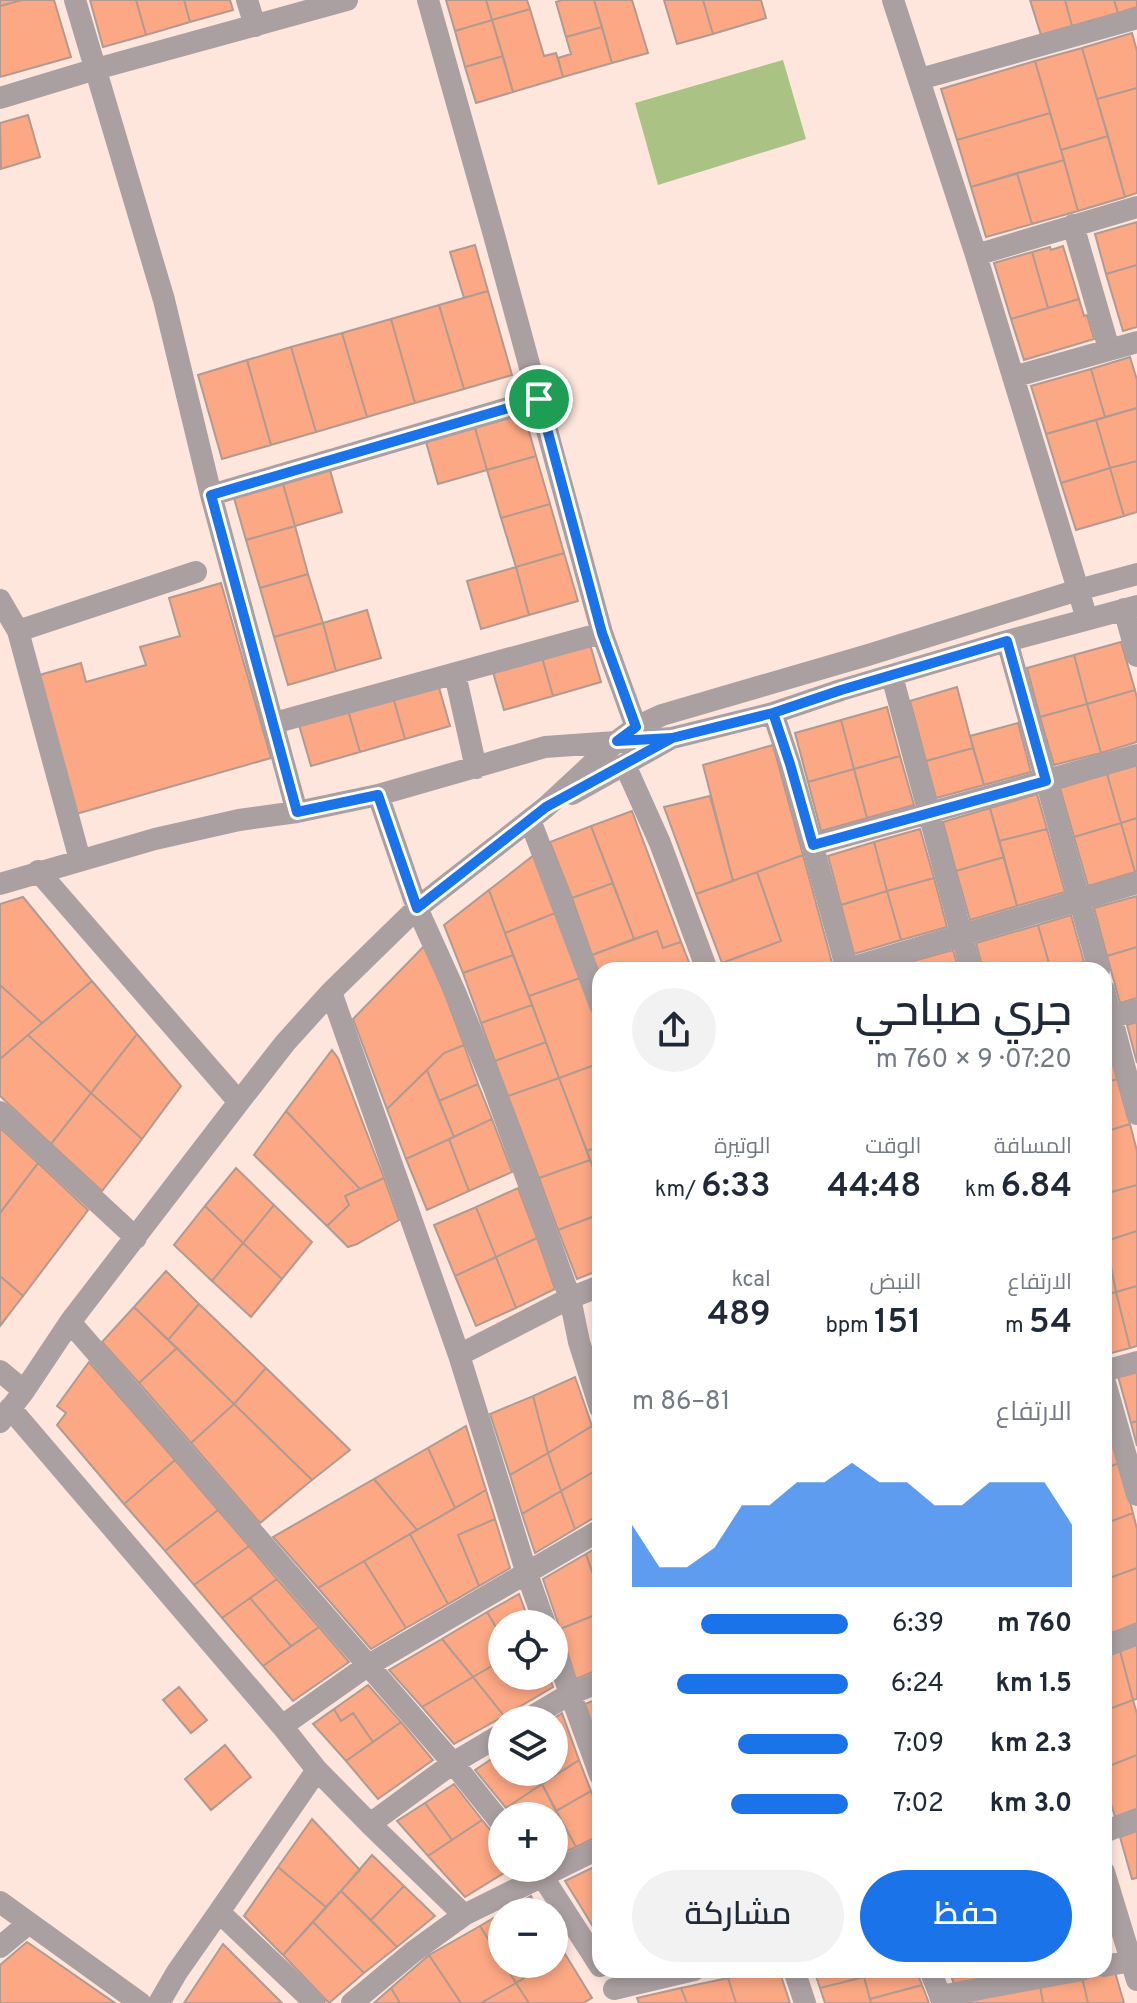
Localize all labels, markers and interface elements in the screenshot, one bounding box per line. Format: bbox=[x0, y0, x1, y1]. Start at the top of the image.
pin bbox=[505, 365, 573, 433]
icon: arrive bbox=[517, 377, 561, 421]
text: جري صباحي bbox=[855, 986, 1072, 1042]
button: share bbox=[632, 988, 716, 1072]
text: 07:20 · 9 × 760 m bbox=[876, 1044, 1072, 1077]
text: الوتيرة bbox=[714, 1134, 771, 1161]
text: الوقت bbox=[865, 1134, 921, 1161]
text: المسافة bbox=[994, 1134, 1072, 1161]
text: 6:33 bbox=[701, 1166, 771, 1209]
text: 44:48 bbox=[827, 1166, 921, 1209]
text: 6.84 bbox=[1000, 1166, 1072, 1209]
text: /km bbox=[655, 1177, 701, 1204]
text: km bbox=[965, 1177, 1000, 1204]
text: kcal bbox=[732, 1267, 771, 1294]
text: النبض bbox=[870, 1270, 921, 1297]
text: الارتفاع bbox=[1008, 1270, 1072, 1297]
text: 489 bbox=[707, 1294, 771, 1337]
text: 151 bbox=[874, 1302, 921, 1345]
text: 54 bbox=[1029, 1302, 1072, 1345]
text: bpm bbox=[825, 1313, 874, 1340]
text: m bbox=[1005, 1313, 1029, 1340]
text: 81–86 m bbox=[632, 1386, 730, 1419]
text: الارتفاع bbox=[996, 1397, 1072, 1430]
text: 6:39 bbox=[892, 1608, 944, 1641]
text: 760 m bbox=[997, 1608, 1072, 1641]
map controls bbox=[488, 1610, 568, 1978]
button: locate bbox=[488, 1610, 568, 1690]
text: 6:24 bbox=[891, 1668, 944, 1701]
text: 1.5 km bbox=[995, 1668, 1072, 1701]
button: layers bbox=[488, 1706, 568, 1786]
text: 7:09 bbox=[893, 1728, 944, 1761]
text: 2.3 km bbox=[990, 1728, 1072, 1761]
text: 7:02 bbox=[893, 1788, 944, 1821]
text: 3.0 km bbox=[990, 1788, 1072, 1821]
button: + bbox=[488, 1802, 568, 1882]
button: مشاركة bbox=[632, 1870, 844, 1962]
button: حفظ bbox=[860, 1870, 1072, 1962]
button: − bbox=[488, 1898, 568, 1978]

